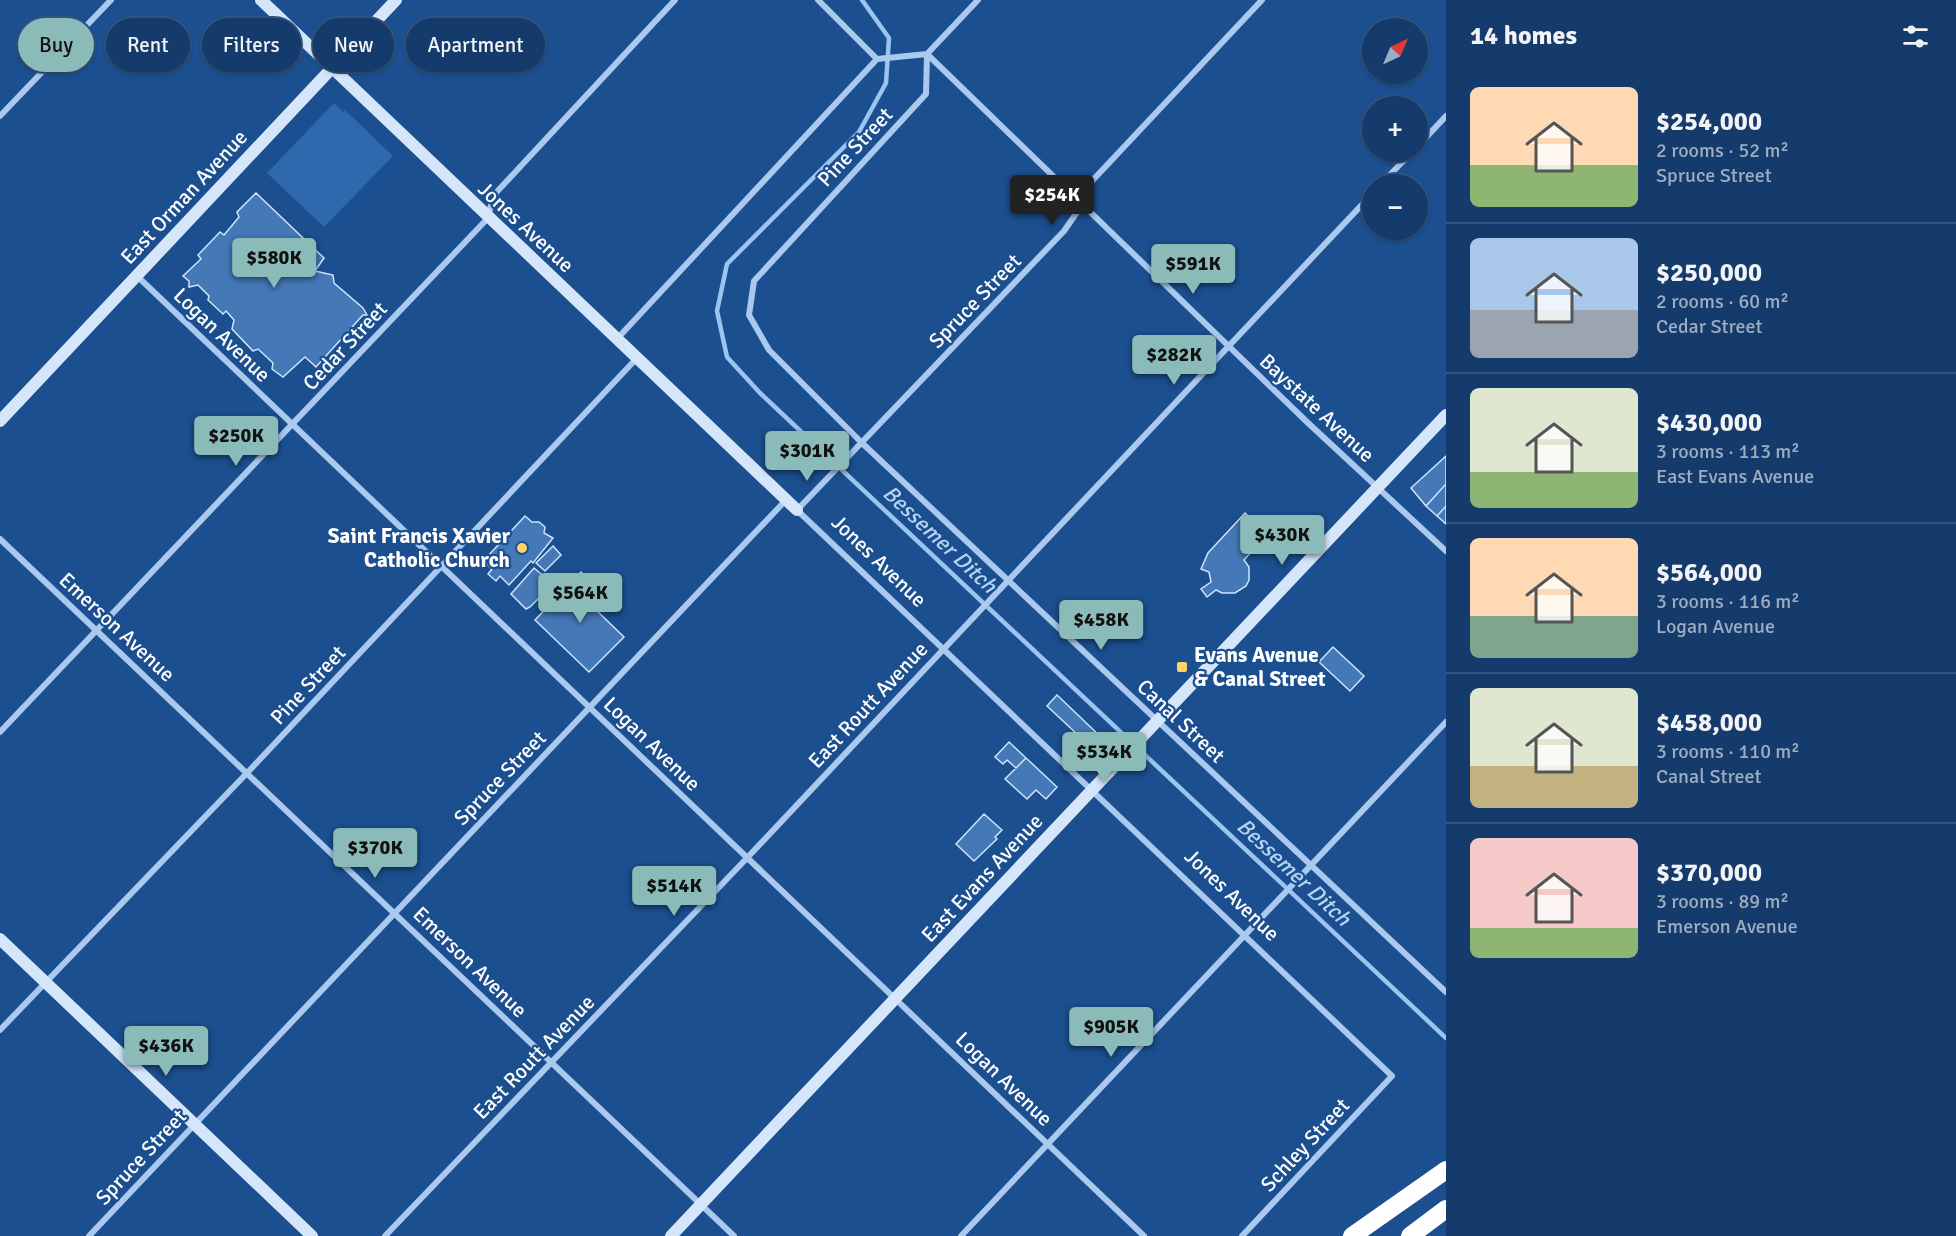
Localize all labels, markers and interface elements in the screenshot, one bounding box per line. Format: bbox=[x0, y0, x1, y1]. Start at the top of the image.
chip: Buy bbox=[18, 18, 94, 72]
chip: Rent bbox=[106, 18, 190, 72]
chip: Filters bbox=[202, 18, 301, 72]
chip: New bbox=[313, 18, 394, 72]
chip: Apartment bbox=[406, 18, 545, 72]
north arrow bbox=[1362, 18, 1428, 84]
map controls bbox=[1362, 18, 1428, 240]
text: 14 homes bbox=[1470, 20, 1577, 52]
icon: filters bbox=[1899, 20, 1932, 53]
button: + bbox=[1362, 96, 1428, 162]
street label: Pine Street bbox=[812, 102, 898, 192]
text: $254,000 bbox=[1656, 106, 1762, 138]
icon: home bbox=[1518, 111, 1590, 183]
street label: East Orman Avenue bbox=[115, 124, 253, 270]
text: 2 rooms · 52 m² bbox=[1656, 138, 1789, 163]
text: Spruce Street bbox=[1656, 163, 1772, 188]
button: − bbox=[1362, 174, 1428, 240]
pin: $254K bbox=[1010, 175, 1094, 226]
street label: Jones Avenue bbox=[473, 176, 579, 278]
text: $254K bbox=[1024, 182, 1080, 207]
pin: $580K bbox=[232, 238, 316, 289]
pin: $591K bbox=[1151, 244, 1235, 295]
text: $580K bbox=[246, 245, 302, 270]
street label: Spruce Street bbox=[923, 248, 1027, 354]
text: $591K bbox=[1165, 251, 1221, 276]
text: $250,000 bbox=[1656, 257, 1762, 289]
icon: home bbox=[1518, 262, 1590, 334]
street label: Logan Avenue bbox=[168, 282, 276, 388]
text: 2 rooms · 60 m² bbox=[1656, 289, 1789, 314]
street label: Cedar Street bbox=[297, 296, 393, 396]
text: Cedar Street bbox=[1656, 314, 1763, 339]
pin: $282K bbox=[1132, 335, 1216, 386]
text: $282K bbox=[1146, 342, 1202, 367]
street label: Baystate Avenue bbox=[1254, 348, 1380, 468]
text: $430,000 bbox=[1656, 407, 1762, 439]
icon: home bbox=[1518, 412, 1590, 484]
pin: $250K bbox=[194, 416, 278, 467]
text: $250K bbox=[208, 423, 264, 448]
pin: $301K bbox=[765, 431, 849, 482]
text: $301K bbox=[779, 438, 835, 463]
text: 3 rooms · 113 m² bbox=[1656, 439, 1800, 464]
text: East Evans Avenue bbox=[1656, 464, 1814, 489]
water label: Bessemer Ditch bbox=[877, 479, 1003, 599]
street label: Jones Avenue bbox=[826, 509, 932, 613]
pin: $430K bbox=[1240, 515, 1324, 566]
text: $430K bbox=[1254, 522, 1310, 547]
place label: Saint Francis Xavier Catholic Church bbox=[328, 523, 511, 573]
marker: Saint Francis Xavier Catholic Church bbox=[515, 541, 529, 555]
text: $564,000 bbox=[1656, 557, 1762, 589]
icon: home bbox=[1518, 562, 1590, 634]
street label: Emerson Avenue bbox=[54, 567, 180, 687]
pin: $564K bbox=[538, 573, 622, 624]
text: $564K bbox=[552, 580, 608, 605]
text: 3 rooms · 116 m² bbox=[1656, 589, 1800, 614]
pin: $458K bbox=[1059, 600, 1143, 651]
text: $458K bbox=[1073, 607, 1129, 632]
text: Logan Avenue bbox=[1656, 614, 1775, 639]
street label: East Routt Avenue bbox=[803, 636, 933, 774]
street label: Pine Street bbox=[265, 640, 351, 730]
place label: Evans Avenue & Canal Street bbox=[1194, 642, 1326, 692]
marker: Evans Avenue & Canal Street bbox=[1175, 660, 1189, 674]
street label: Canal Street bbox=[1132, 674, 1230, 768]
street label: Logan Avenue bbox=[598, 691, 706, 797]
text: $458,000 bbox=[1656, 707, 1762, 739]
icon: home bbox=[1518, 712, 1590, 784]
street label: Spruce Street bbox=[448, 725, 552, 831]
pin: $534K bbox=[1062, 732, 1146, 783]
text: $534K bbox=[1076, 739, 1132, 764]
text: 3 rooms · 110 m² bbox=[1656, 739, 1800, 764]
text: Canal Street bbox=[1656, 764, 1762, 789]
street label: East Evans Avenue bbox=[916, 808, 1048, 948]
water label: Bessemer Ditch bbox=[1231, 812, 1357, 932]
pin: $370K bbox=[333, 828, 417, 879]
text: $370K bbox=[347, 835, 403, 860]
street label: Jones Avenue bbox=[1179, 843, 1285, 947]
text: $370,000 bbox=[1656, 857, 1762, 889]
icon: home bbox=[1518, 862, 1590, 934]
pin: $514K bbox=[632, 866, 716, 917]
text: $514K bbox=[646, 873, 702, 898]
text: 3 rooms · 89 m² bbox=[1656, 889, 1789, 914]
street label: Emerson Avenue bbox=[407, 901, 533, 1023]
text: Emerson Avenue bbox=[1656, 914, 1798, 939]
street label: East Routt Avenue bbox=[468, 989, 600, 1125]
pin: $905K bbox=[1069, 1007, 1153, 1058]
text: $905K bbox=[1083, 1014, 1139, 1039]
pin: $436K bbox=[124, 1026, 208, 1077]
street label: Logan Avenue bbox=[950, 1026, 1058, 1132]
text: $436K bbox=[138, 1033, 194, 1058]
street label: Schley Street bbox=[1255, 1093, 1355, 1197]
street label: Spruce Street bbox=[90, 1104, 192, 1210]

